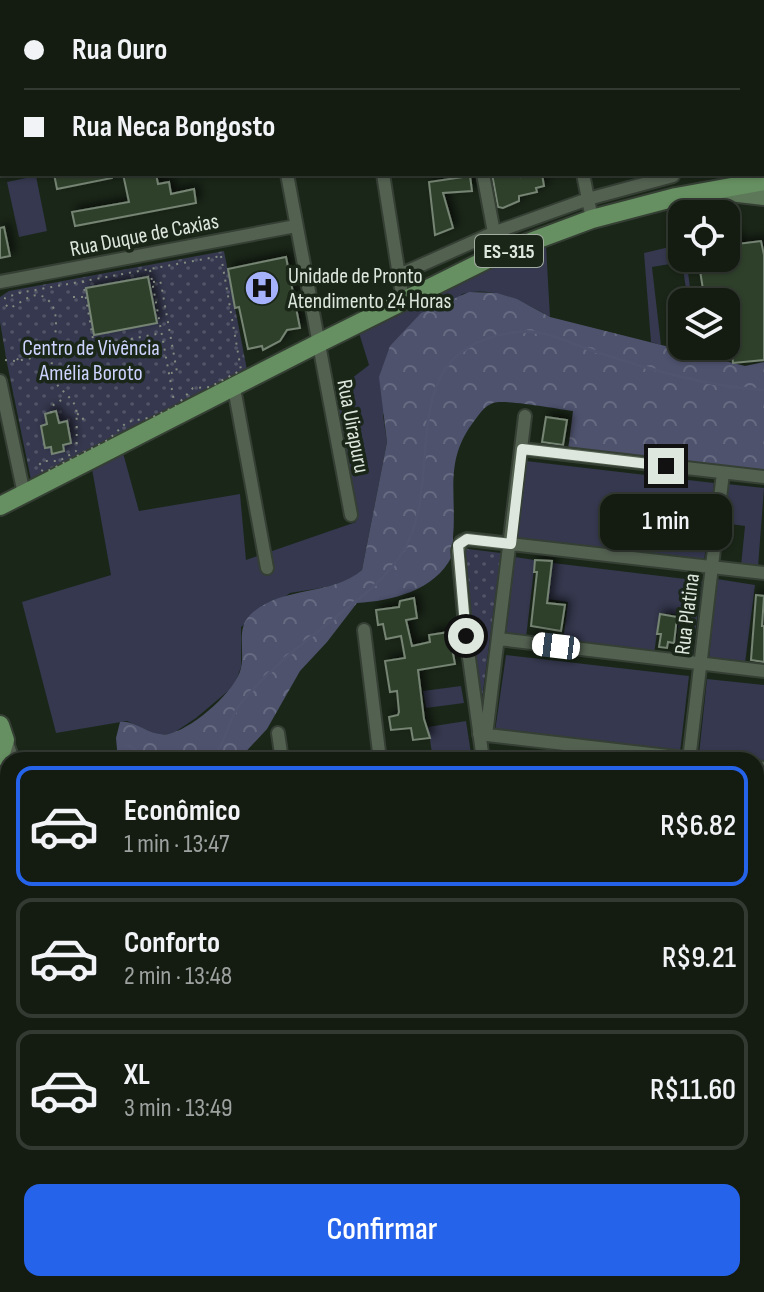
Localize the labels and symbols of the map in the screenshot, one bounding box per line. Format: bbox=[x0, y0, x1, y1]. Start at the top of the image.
street label: Rua Duque de Caxias bbox=[68, 208, 221, 263]
road number: ES-315 bbox=[475, 235, 543, 267]
place label: Unidade de Pronto Atendimento 24 Horas bbox=[287, 263, 452, 315]
hospital icon: Unidade de Pronto Atendimento 24 Horas bbox=[243, 269, 281, 307]
park label: Centro de Vivência Amélia Boroto bbox=[22, 335, 160, 387]
street label: Rua Uirapuru bbox=[330, 377, 375, 475]
route end bbox=[648, 448, 684, 484]
callout: 1 min bbox=[600, 494, 732, 550]
street label: Rua Platina bbox=[669, 572, 706, 656]
route start bbox=[448, 618, 484, 654]
car bbox=[531, 631, 581, 661]

